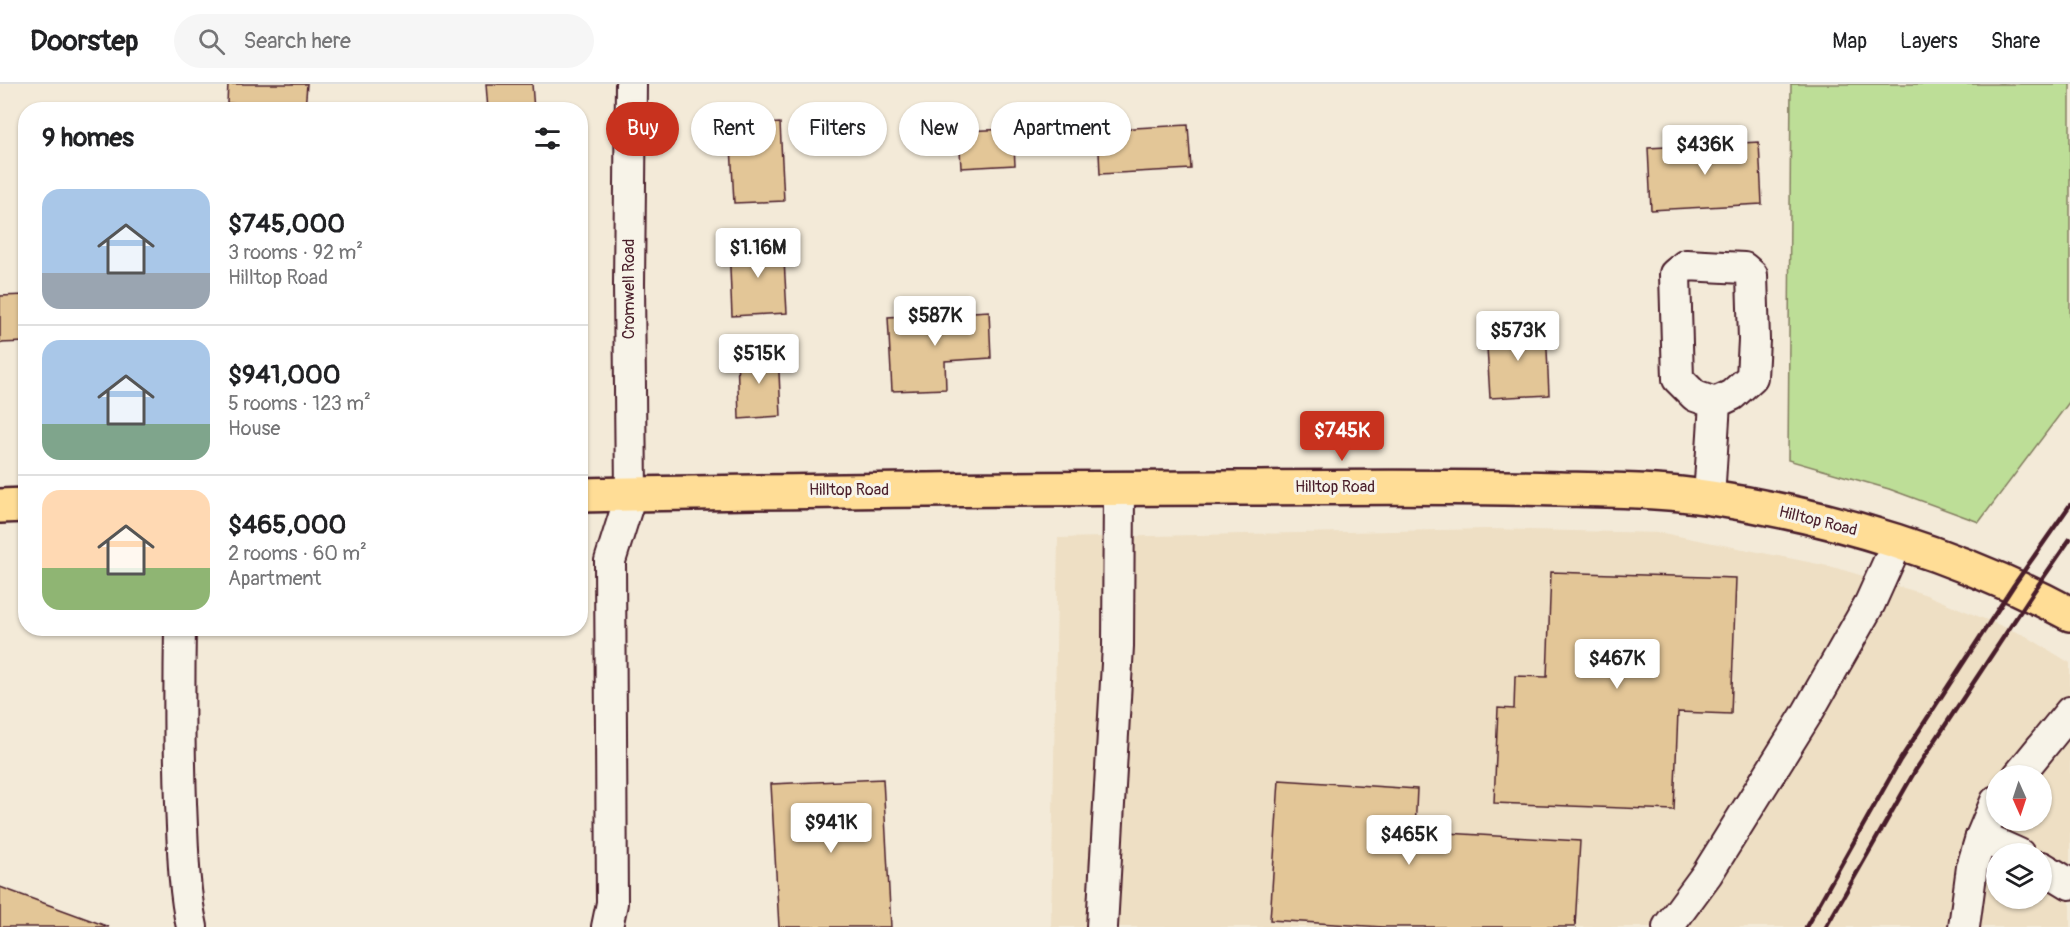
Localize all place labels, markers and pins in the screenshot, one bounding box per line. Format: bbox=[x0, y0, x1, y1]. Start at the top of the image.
pin: $436K bbox=[1663, 125, 1747, 176]
pin: $1.16M bbox=[709, 228, 807, 279]
pin: $587K bbox=[893, 296, 977, 347]
pin: $573K bbox=[1476, 311, 1560, 362]
pin: $515K bbox=[717, 334, 801, 385]
pin: $745K bbox=[1300, 411, 1384, 462]
pin: $467K bbox=[1575, 639, 1659, 690]
pin: $941K bbox=[789, 803, 873, 854]
pin: $465K bbox=[1367, 815, 1451, 866]

